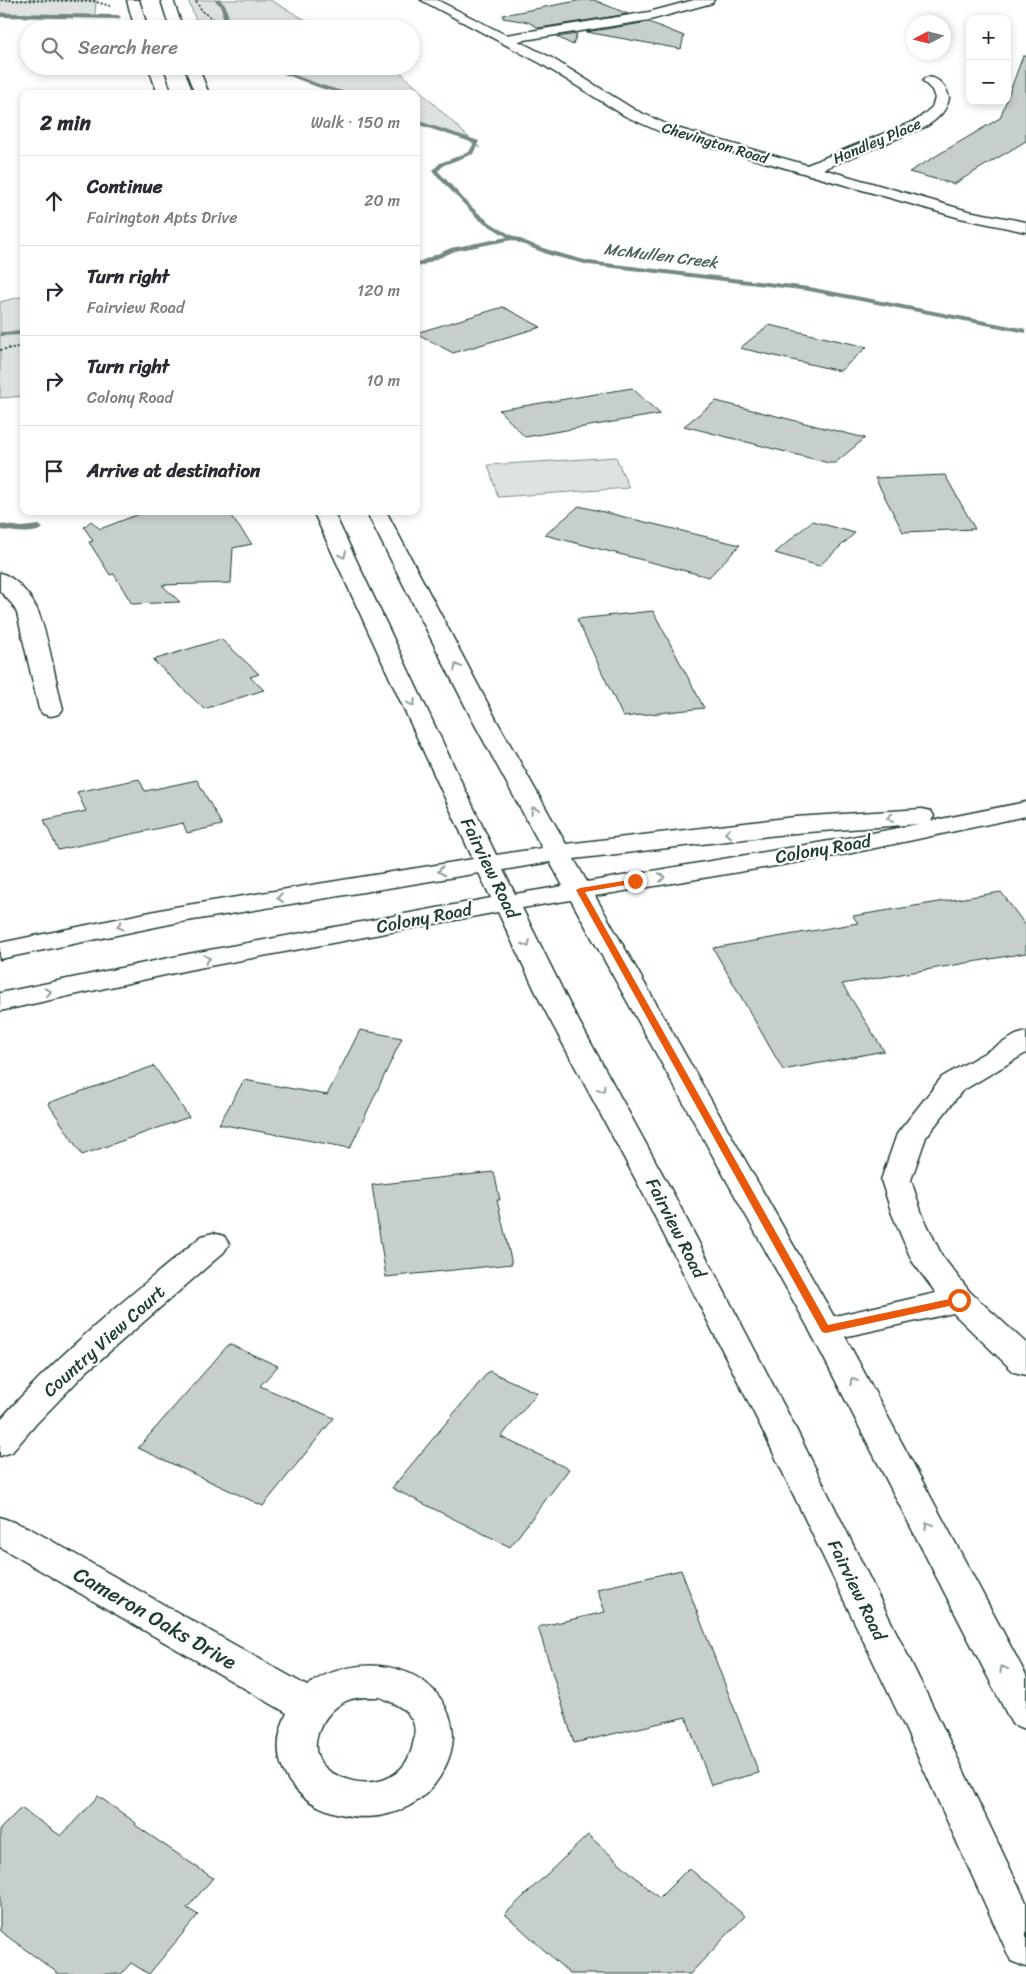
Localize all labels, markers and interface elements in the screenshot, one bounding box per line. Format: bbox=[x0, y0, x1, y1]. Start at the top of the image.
north arrow bbox=[906, 15, 951, 60]
map controls bbox=[966, 15, 1011, 105]
button: + bbox=[966, 15, 1011, 60]
search box bbox=[20, 20, 420, 75]
text: Search here bbox=[78, 31, 178, 64]
icon: search bbox=[38, 34, 66, 62]
button: − bbox=[966, 60, 1011, 105]
text: 2 min bbox=[40, 104, 91, 142]
text: Walk · 150 m bbox=[311, 108, 400, 137]
street label: Handley Place bbox=[829, 111, 926, 171]
street label: Chevington Road bbox=[659, 114, 772, 172]
text: Continue bbox=[87, 170, 163, 203]
text: 20 m bbox=[364, 186, 400, 215]
icon: ahead bbox=[40, 187, 68, 215]
text: Fairington Apts Drive bbox=[87, 203, 237, 232]
water label: McMullen Creek bbox=[602, 234, 721, 277]
text: Turn right bbox=[87, 260, 169, 293]
text: 120 m bbox=[357, 276, 400, 305]
icon: right bbox=[40, 277, 68, 305]
text: Fairview Road bbox=[87, 293, 184, 322]
text: Turn right bbox=[87, 350, 169, 383]
text: 10 m bbox=[367, 366, 400, 395]
icon: right bbox=[40, 367, 68, 395]
text: Colony Road bbox=[87, 383, 173, 412]
text: Arrive at destination bbox=[87, 454, 260, 487]
icon: arrive bbox=[40, 457, 68, 485]
one-way arrow bbox=[337, 550, 347, 559]
one-way arrow bbox=[453, 663, 463, 672]
one-way arrow bbox=[406, 698, 416, 707]
one-way arrow bbox=[531, 806, 541, 815]
street label: Fairview Road bbox=[452, 812, 529, 926]
one-way arrow bbox=[886, 813, 894, 824]
street label: Colony Road bbox=[773, 825, 875, 873]
one-way arrow bbox=[724, 827, 732, 838]
one-way arrow bbox=[436, 866, 445, 876]
route end bbox=[624, 870, 647, 893]
one-way arrow bbox=[658, 872, 667, 882]
one-way arrow bbox=[276, 892, 285, 902]
street label: Colony Road bbox=[374, 893, 476, 943]
one-way arrow bbox=[116, 921, 125, 931]
one-way arrow bbox=[521, 939, 531, 948]
one-way arrow bbox=[202, 954, 211, 964]
one-way arrow bbox=[43, 987, 52, 998]
one-way arrow bbox=[595, 1083, 605, 1092]
street label: Fairview Road bbox=[637, 1172, 716, 1285]
street label: Country View Court bbox=[35, 1277, 173, 1405]
route start bbox=[948, 1289, 971, 1312]
one-way arrow bbox=[849, 1377, 859, 1386]
one-way arrow bbox=[924, 1521, 934, 1530]
street label: Fairview Road bbox=[819, 1534, 896, 1648]
street label: Cameron Oaks Drive bbox=[66, 1556, 244, 1680]
one-way arrow bbox=[999, 1665, 1009, 1674]

